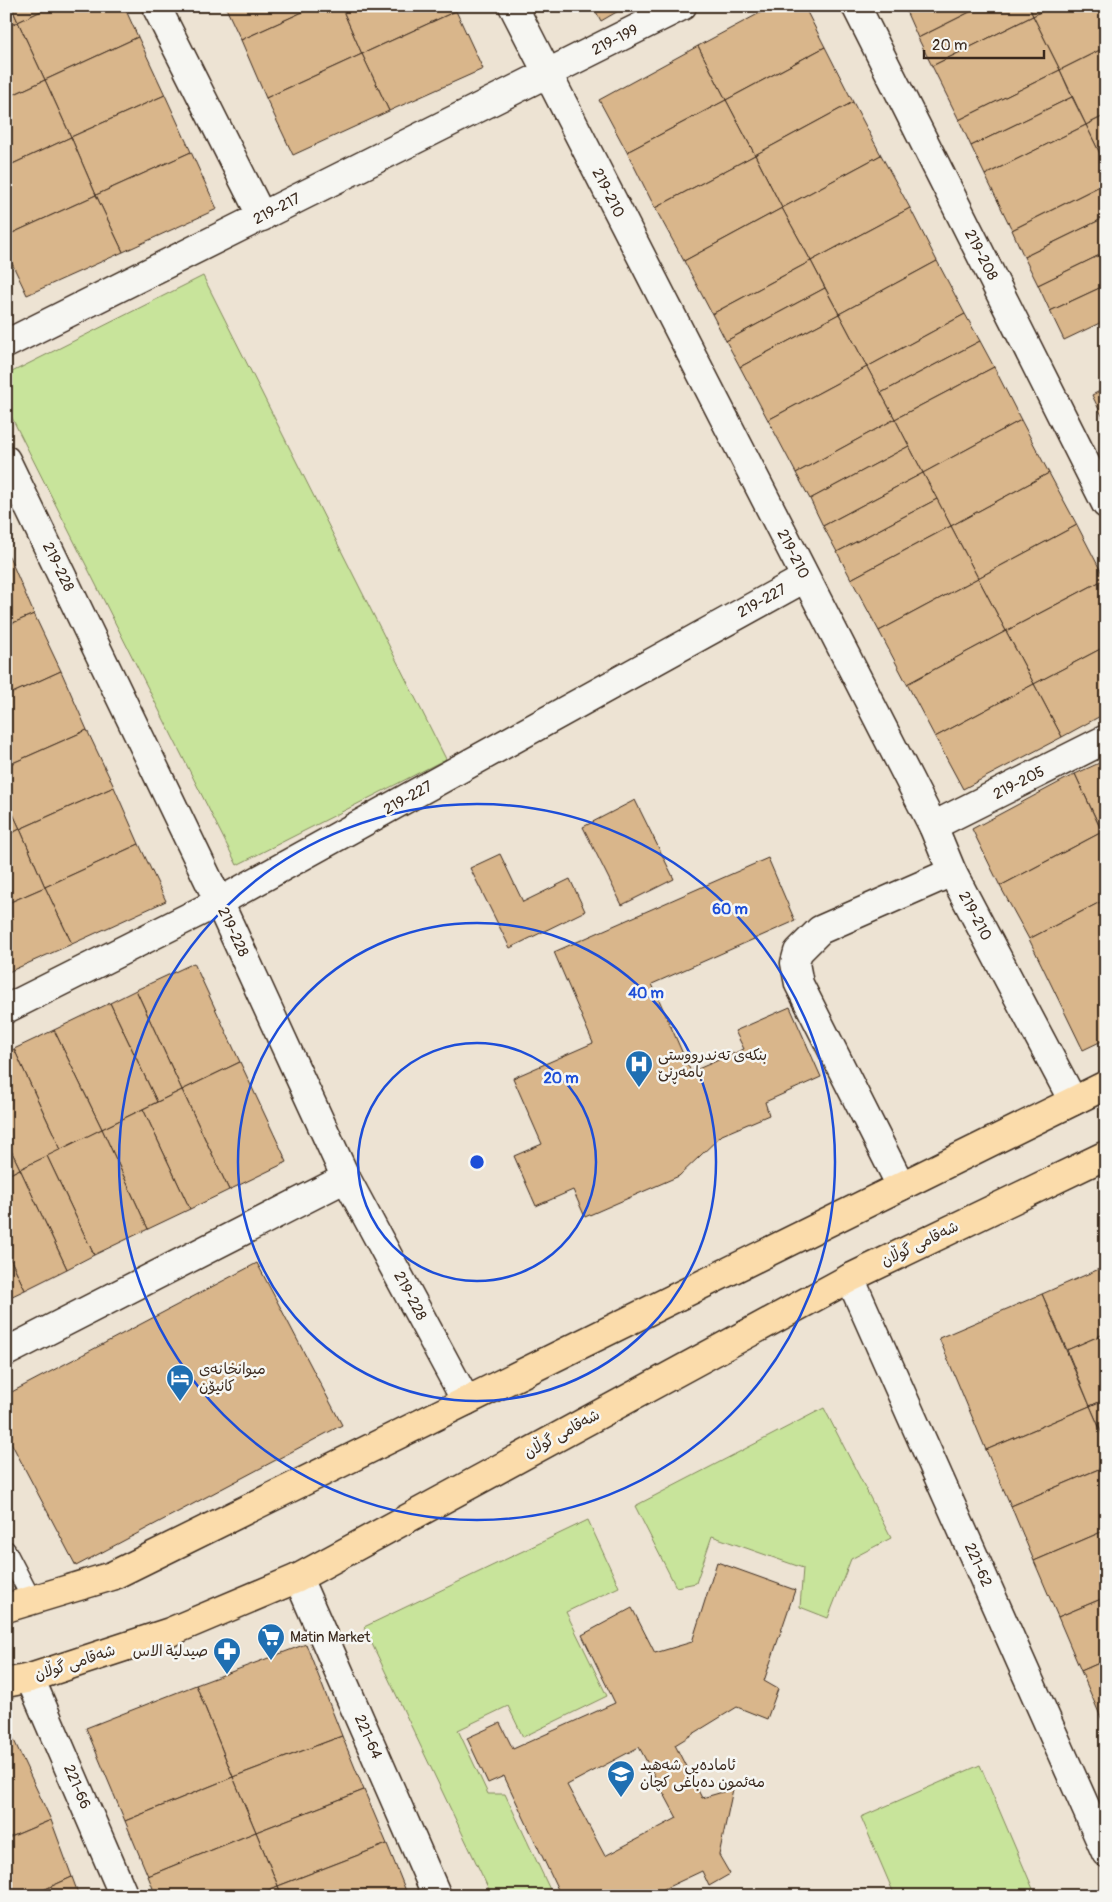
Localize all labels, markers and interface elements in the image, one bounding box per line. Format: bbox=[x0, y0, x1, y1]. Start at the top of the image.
street label: 219-199 bbox=[589, 20, 641, 60]
scale bar bbox=[924, 28, 1044, 60]
text: 20 m bbox=[932, 36, 967, 55]
street label: 219-210 bbox=[588, 165, 628, 221]
street label: 219-217 bbox=[250, 189, 304, 229]
street label: 219-208 bbox=[960, 226, 1002, 284]
street label: 219-210 bbox=[773, 526, 813, 582]
street label: 219-228 bbox=[38, 539, 78, 595]
street label: 219-227 bbox=[734, 580, 790, 622]
street label: 219-205 bbox=[990, 762, 1048, 804]
street label: 219-227 bbox=[380, 777, 436, 819]
street label: 219-210 bbox=[954, 888, 996, 944]
text: 60 m bbox=[712, 900, 748, 919]
street label: 219-228 bbox=[213, 904, 253, 960]
text: 40 m bbox=[628, 984, 664, 1003]
place label: بنکەی تەندرووستی بامەڕنێ bbox=[658, 1046, 767, 1085]
hospital icon: بنکەی تەندرووستی بامەڕنێ bbox=[624, 1049, 654, 1088]
text: 20 m bbox=[543, 1069, 579, 1088]
centre of rings bbox=[468, 1153, 486, 1171]
street label: شەقامی گوڵان bbox=[877, 1215, 962, 1271]
street label: 219-228 bbox=[389, 1268, 431, 1324]
place label: میوانخانەی کانیۆن bbox=[199, 1360, 266, 1396]
hotel icon: میوانخانەی کانیۆن bbox=[165, 1363, 195, 1402]
street label: شەقامی گوڵان bbox=[520, 1404, 603, 1463]
street label: 221-62 bbox=[960, 1540, 996, 1590]
supermarket icon: Matin Market bbox=[256, 1622, 286, 1661]
place label: Matin Market bbox=[290, 1628, 371, 1647]
pharmacy icon: صيدلية الاس bbox=[212, 1636, 242, 1675]
street label: شەقامی گوڵان bbox=[31, 1639, 118, 1685]
place label: صيدلية الاس bbox=[133, 1642, 208, 1661]
street label: 221-64 bbox=[350, 1712, 386, 1762]
place label: ئامادەیی شەهید مەئمون دەباغی کچان bbox=[640, 1756, 765, 1792]
school or university icon: ئامادەیی شەهید مەئمون دەباغی کچان bbox=[606, 1759, 636, 1798]
street label: 221-66 bbox=[59, 1762, 95, 1812]

